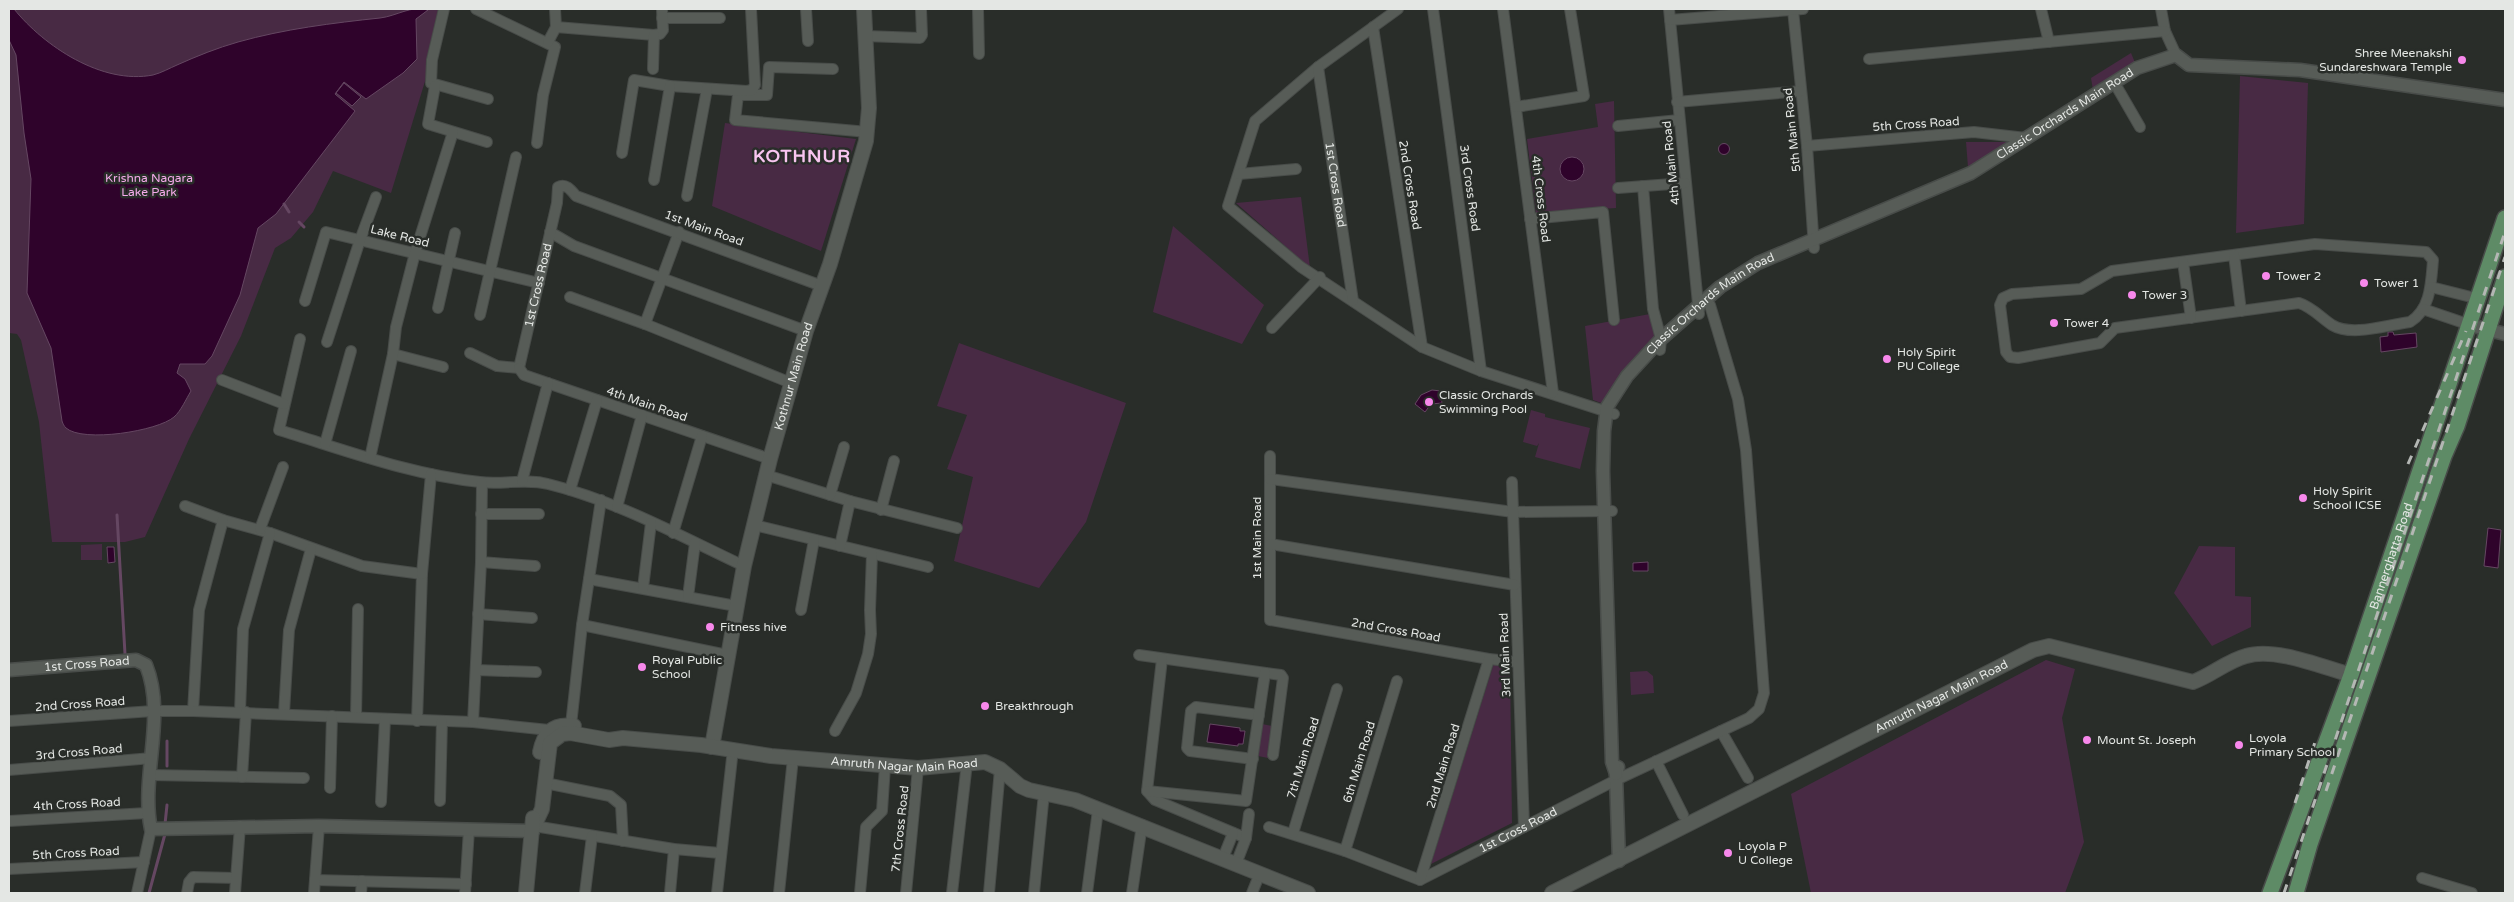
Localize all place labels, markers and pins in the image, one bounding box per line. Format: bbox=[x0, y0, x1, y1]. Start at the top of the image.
place label: Shree Meenakshi Sundareshwara Temple bbox=[2319, 46, 2452, 74]
marker: Shree Meenakshi Sundareshwara Temple bbox=[2456, 54, 2468, 66]
place label: Tower 2 bbox=[2276, 269, 2321, 283]
marker: Tower 2 bbox=[2260, 270, 2272, 282]
place label: Tower 1 bbox=[2374, 276, 2419, 290]
marker: Tower 1 bbox=[2358, 277, 2370, 289]
place label: Tower 3 bbox=[2142, 288, 2187, 302]
marker: Tower 3 bbox=[2126, 289, 2138, 301]
place label: Tower 4 bbox=[2064, 316, 2110, 330]
marker: Tower 4 bbox=[2048, 317, 2060, 329]
place label: Holy Spirit PU College bbox=[1897, 345, 1960, 373]
marker: Holy Spirit PU College bbox=[1881, 353, 1893, 365]
place label: Classic Orchards Swimming Pool bbox=[1439, 388, 1534, 416]
marker: Classic Orchards Swimming Pool bbox=[1423, 396, 1435, 408]
place label: Holy Spirit School ICSE bbox=[2313, 484, 2382, 512]
marker: Holy Spirit School ICSE bbox=[2297, 492, 2309, 504]
place label: Fitness hive bbox=[720, 620, 787, 634]
marker: Fitness hive bbox=[704, 621, 716, 633]
place label: Royal Public School bbox=[652, 653, 722, 681]
marker: Royal Public School bbox=[636, 661, 648, 673]
place label: Breakthrough bbox=[995, 699, 1074, 713]
marker: Breakthrough bbox=[979, 700, 991, 712]
place label: Loyola Primary School bbox=[2249, 731, 2335, 759]
place label: Mount St. Joseph bbox=[2097, 733, 2196, 747]
marker: Mount St. Joseph bbox=[2081, 734, 2093, 746]
marker: Loyola Primary School bbox=[2233, 739, 2245, 751]
place label: Loyola P U College bbox=[1738, 839, 1793, 867]
marker: Loyola P U College bbox=[1722, 847, 1734, 859]

